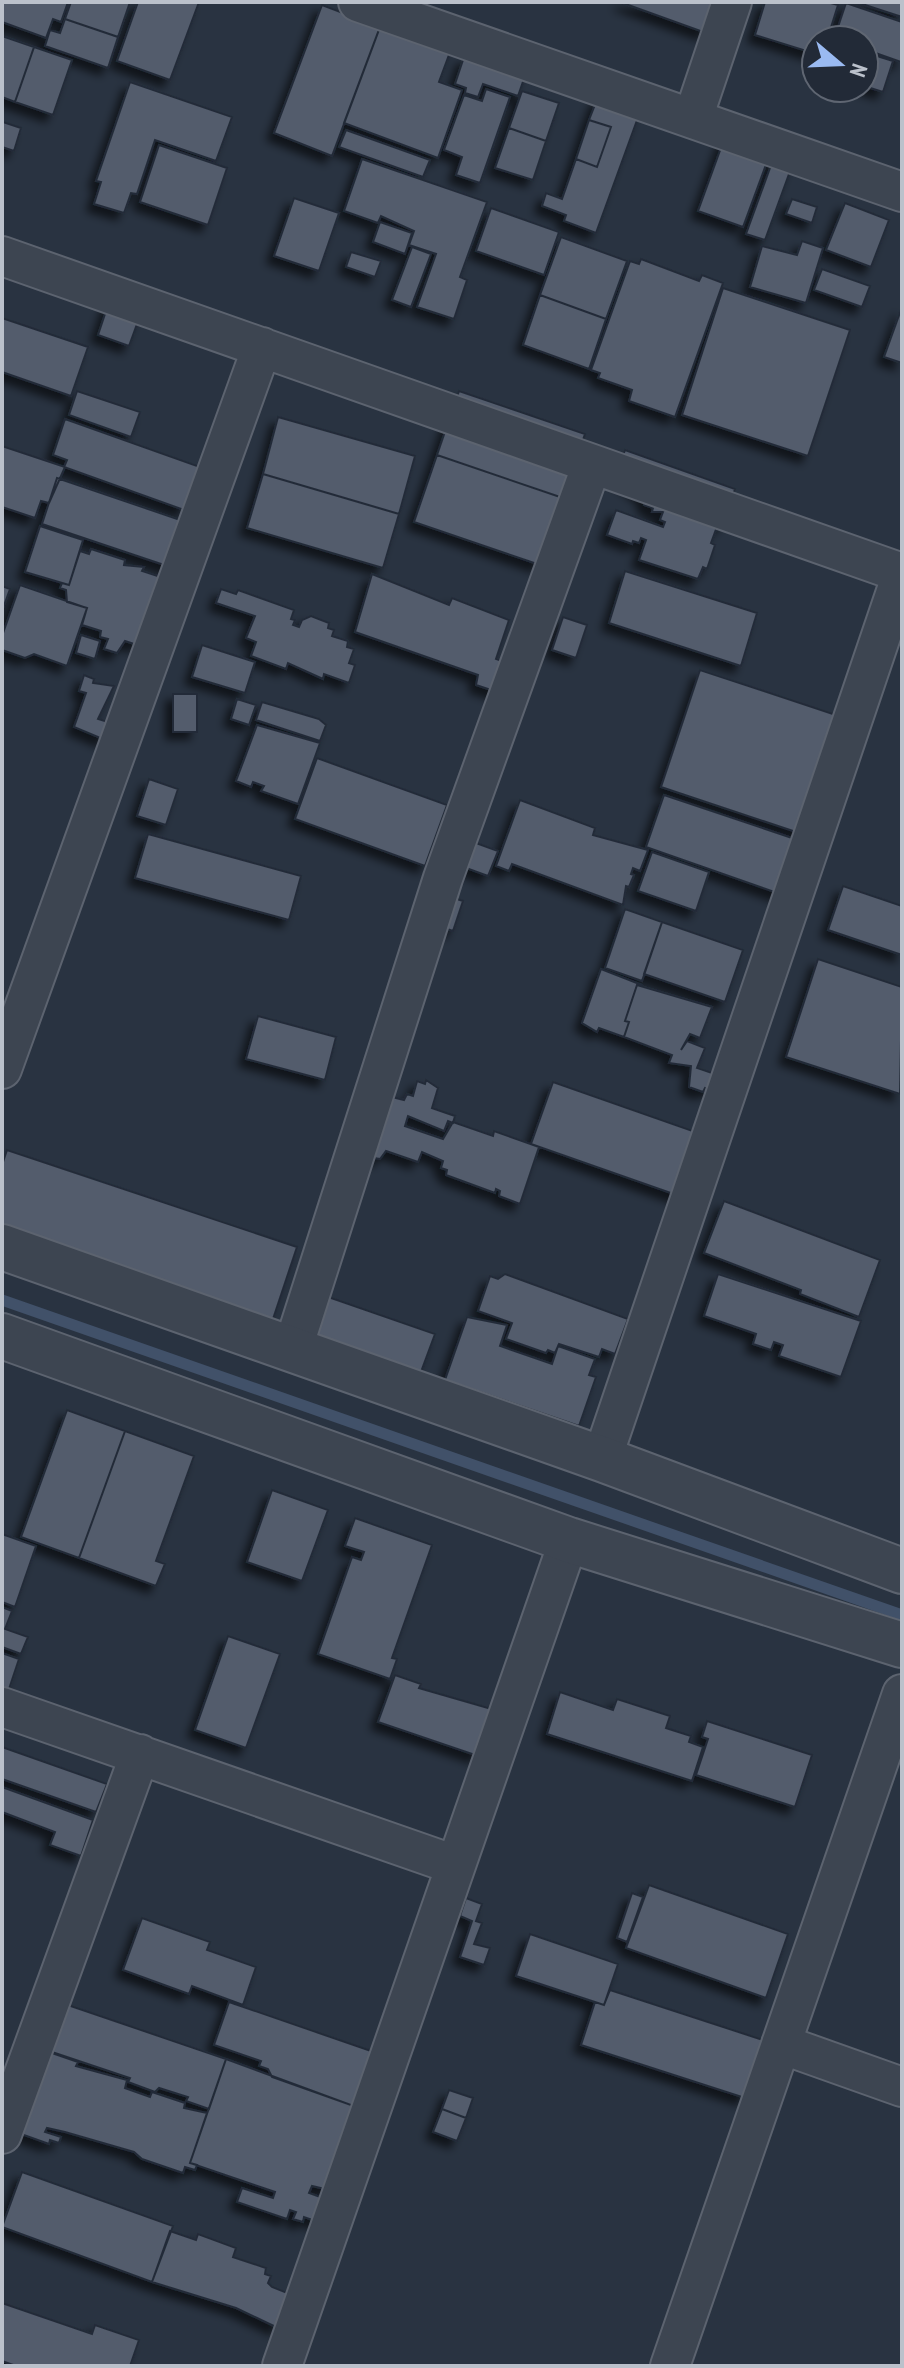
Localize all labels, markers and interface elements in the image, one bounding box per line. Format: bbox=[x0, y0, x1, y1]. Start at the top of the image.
north arrow bbox=[800, 24, 880, 104]
text: N bbox=[844, 60, 874, 81]

